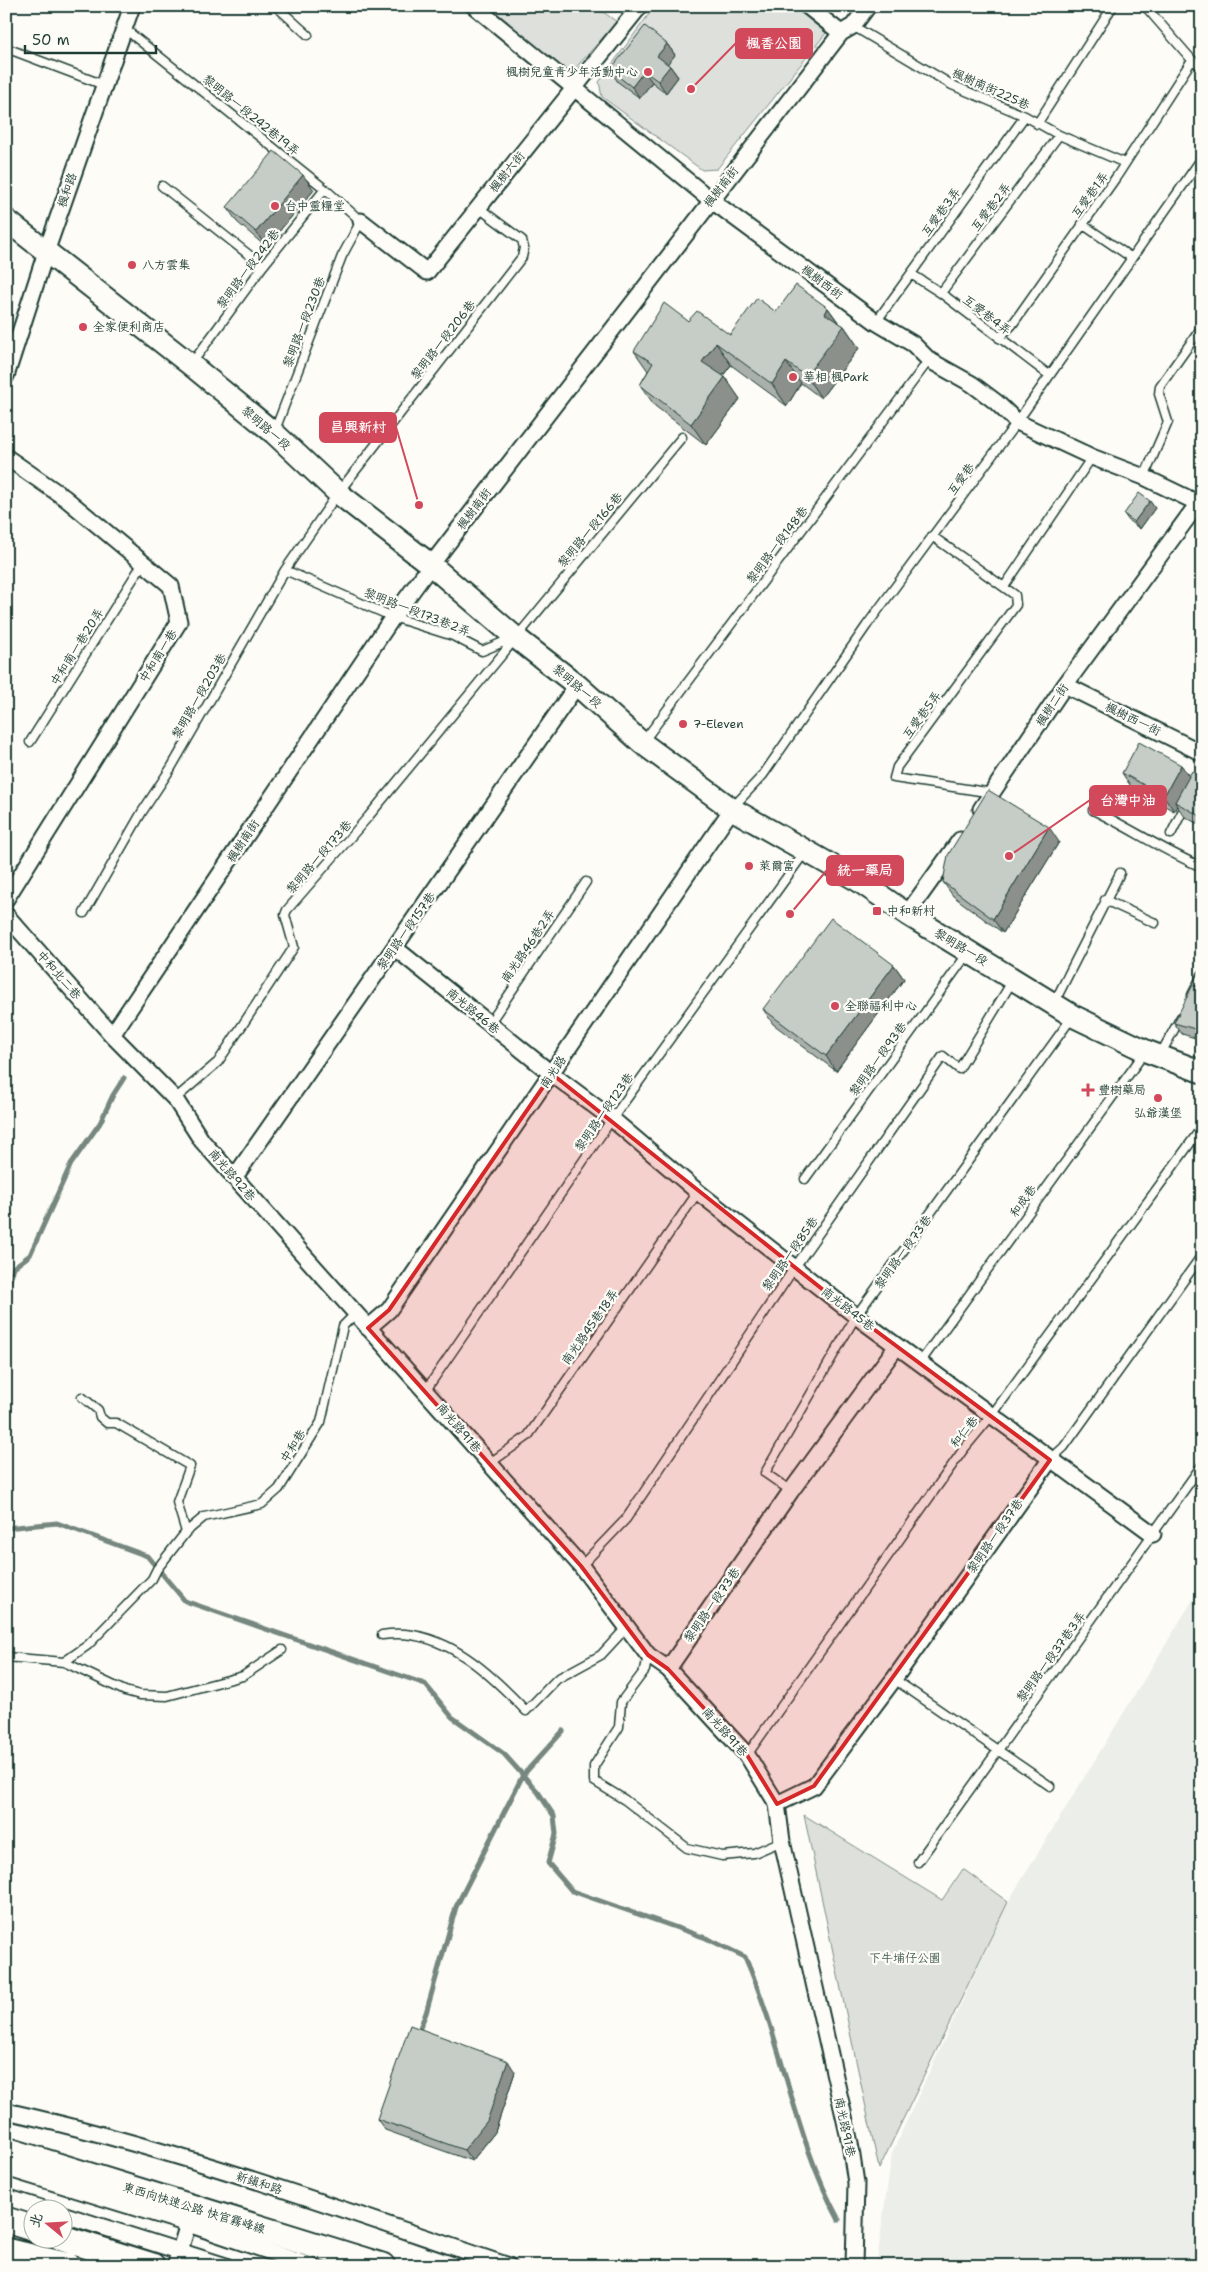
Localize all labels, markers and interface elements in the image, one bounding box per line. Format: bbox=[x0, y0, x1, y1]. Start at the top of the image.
scale bar bbox=[25, 22, 156, 54]
callout: 楓香公園 bbox=[736, 29, 812, 58]
text: 50 m bbox=[32, 30, 70, 50]
text: 楓香公園 bbox=[746, 34, 802, 52]
place label: 楓樹兒童青少年活動中心 bbox=[506, 64, 638, 80]
street label: 楓樹南街225巷 bbox=[950, 65, 1032, 113]
marker: 楓樹兒童青少年活動中心 bbox=[642, 66, 654, 78]
street label: 黎明路一段242巷19弄 bbox=[199, 71, 303, 159]
street label: 楓樹六街 bbox=[486, 148, 528, 196]
street label: 楓樹南街 bbox=[700, 163, 742, 211]
street label: 互愛巷1弄 bbox=[1068, 169, 1112, 221]
street label: 楓和路 bbox=[54, 170, 80, 210]
street label: 互愛巷2弄 bbox=[968, 180, 1014, 234]
street label: 互愛巷3弄 bbox=[918, 184, 964, 240]
place label: 台中靈糧堂 bbox=[285, 198, 345, 214]
marker: 台中靈糧堂 bbox=[269, 200, 281, 212]
street label: 黎明路一段242巷 bbox=[213, 226, 283, 312]
place label: 八方雲集 bbox=[142, 257, 191, 273]
marker: 八方雲集 bbox=[126, 259, 138, 271]
street label: 楓樹西街 bbox=[798, 261, 846, 303]
street label: 黎明路一段230巷 bbox=[279, 274, 329, 370]
street label: 互愛巷4弄 bbox=[960, 292, 1014, 338]
street label: 黎明路一段206巷 bbox=[407, 297, 479, 383]
place label: 全家便利商店 bbox=[93, 319, 165, 335]
marker: 全家便利商店 bbox=[77, 321, 89, 333]
place label: 華相 楓Park bbox=[803, 369, 869, 385]
marker: 華相 楓Park bbox=[787, 371, 799, 383]
street label: 黎明路一段 bbox=[238, 402, 294, 454]
callout: 昌興新村 bbox=[320, 413, 396, 442]
text: 昌興新村 bbox=[330, 418, 386, 436]
street label: 互愛巷 bbox=[944, 460, 978, 498]
street label: 楓樹南街 bbox=[453, 485, 495, 533]
street label: 黎明路一段166巷 bbox=[554, 489, 626, 571]
street label: 黎明路一段148巷 bbox=[743, 503, 811, 587]
street label: 黎明路一段173巷2弄 bbox=[362, 584, 472, 640]
street label: 中和南一巷20弄 bbox=[47, 605, 107, 689]
street label: 中和南一巷 bbox=[135, 626, 181, 686]
street label: 黎明路一段203巷 bbox=[168, 650, 230, 742]
street label: 黎明路一段 bbox=[549, 661, 605, 711]
street label: 楓樹二街 bbox=[1032, 681, 1072, 729]
street label: 互愛巷5弄 bbox=[899, 688, 945, 742]
street label: 楓樹西一街 bbox=[1103, 699, 1163, 739]
place label: 7-Eleven bbox=[693, 716, 744, 732]
marker: 7-Eleven bbox=[677, 718, 689, 730]
callout: 台灣中油 bbox=[1090, 786, 1166, 815]
text: 台灣中油 bbox=[1100, 791, 1156, 809]
street label: 楓樹南街 bbox=[223, 817, 263, 865]
street label: 黎明路一段173巷 bbox=[283, 817, 355, 897]
callout: 統一藥局 bbox=[827, 856, 903, 885]
place label: 萊爾富 bbox=[759, 858, 795, 874]
marker: 萊爾富 bbox=[743, 860, 755, 872]
text: 統一藥局 bbox=[837, 861, 893, 879]
street label: 黎明路一段157巷 bbox=[373, 889, 439, 973]
place label: 中和新村 bbox=[887, 903, 935, 919]
marker: 中和新村 bbox=[871, 905, 883, 917]
street label: 南光路46巷2弄 bbox=[498, 906, 558, 986]
street label: 黎明路一段 bbox=[931, 925, 991, 969]
street label: 中和北二巷 bbox=[33, 947, 85, 1003]
street label: 南光路46巷 bbox=[443, 984, 503, 1038]
place label: 全聯福利中心 bbox=[845, 998, 917, 1014]
marker: 全聯福利中心 bbox=[829, 1000, 841, 1012]
street label: 黎明路一段93巷 bbox=[846, 1019, 910, 1099]
street label: 南光路 bbox=[536, 1053, 570, 1091]
street label: 黎明路一段123巷 bbox=[571, 1069, 637, 1155]
place label: 豐樹藥局 bbox=[1098, 1082, 1146, 1098]
marker: 豐樹藥局 bbox=[1082, 1084, 1094, 1096]
marker: 弘爺漢堡 bbox=[1152, 1092, 1164, 1104]
place label: 弘爺漢堡 bbox=[1134, 1105, 1182, 1121]
street label: 南光路92巷 bbox=[205, 1146, 259, 1204]
street label: 和成巷 bbox=[1006, 1182, 1040, 1220]
street label: 黎明路一段73巷 bbox=[871, 1212, 935, 1292]
street label: 黎明路一段85巷 bbox=[758, 1214, 822, 1294]
street label: 南光路45巷 bbox=[818, 1283, 878, 1335]
street label: 南光路45巷18弄 bbox=[558, 1286, 622, 1368]
street label: 南光路91巷 bbox=[433, 1400, 485, 1456]
street label: 和仁巷 bbox=[946, 1413, 982, 1451]
street label: 中和巷 bbox=[277, 1426, 309, 1466]
street label: 黎明路一段37巷 bbox=[963, 1495, 1027, 1577]
street label: 黎明路一段73巷 bbox=[680, 1564, 744, 1646]
street label: 黎明路一段37巷3弄 bbox=[1013, 1609, 1089, 1705]
street label: 南光路91巷 bbox=[699, 1704, 751, 1760]
park label: 下牛埔仔公園 bbox=[869, 1950, 941, 1966]
street label: 南光路91巷 bbox=[831, 2095, 859, 2159]
street label: 新鎮和路 bbox=[234, 2168, 284, 2198]
street label: 東西向快速公路 快官霧峰線 bbox=[121, 2179, 267, 2237]
north arrow bbox=[22, 2200, 72, 2250]
text: 北 bbox=[25, 2211, 46, 2229]

